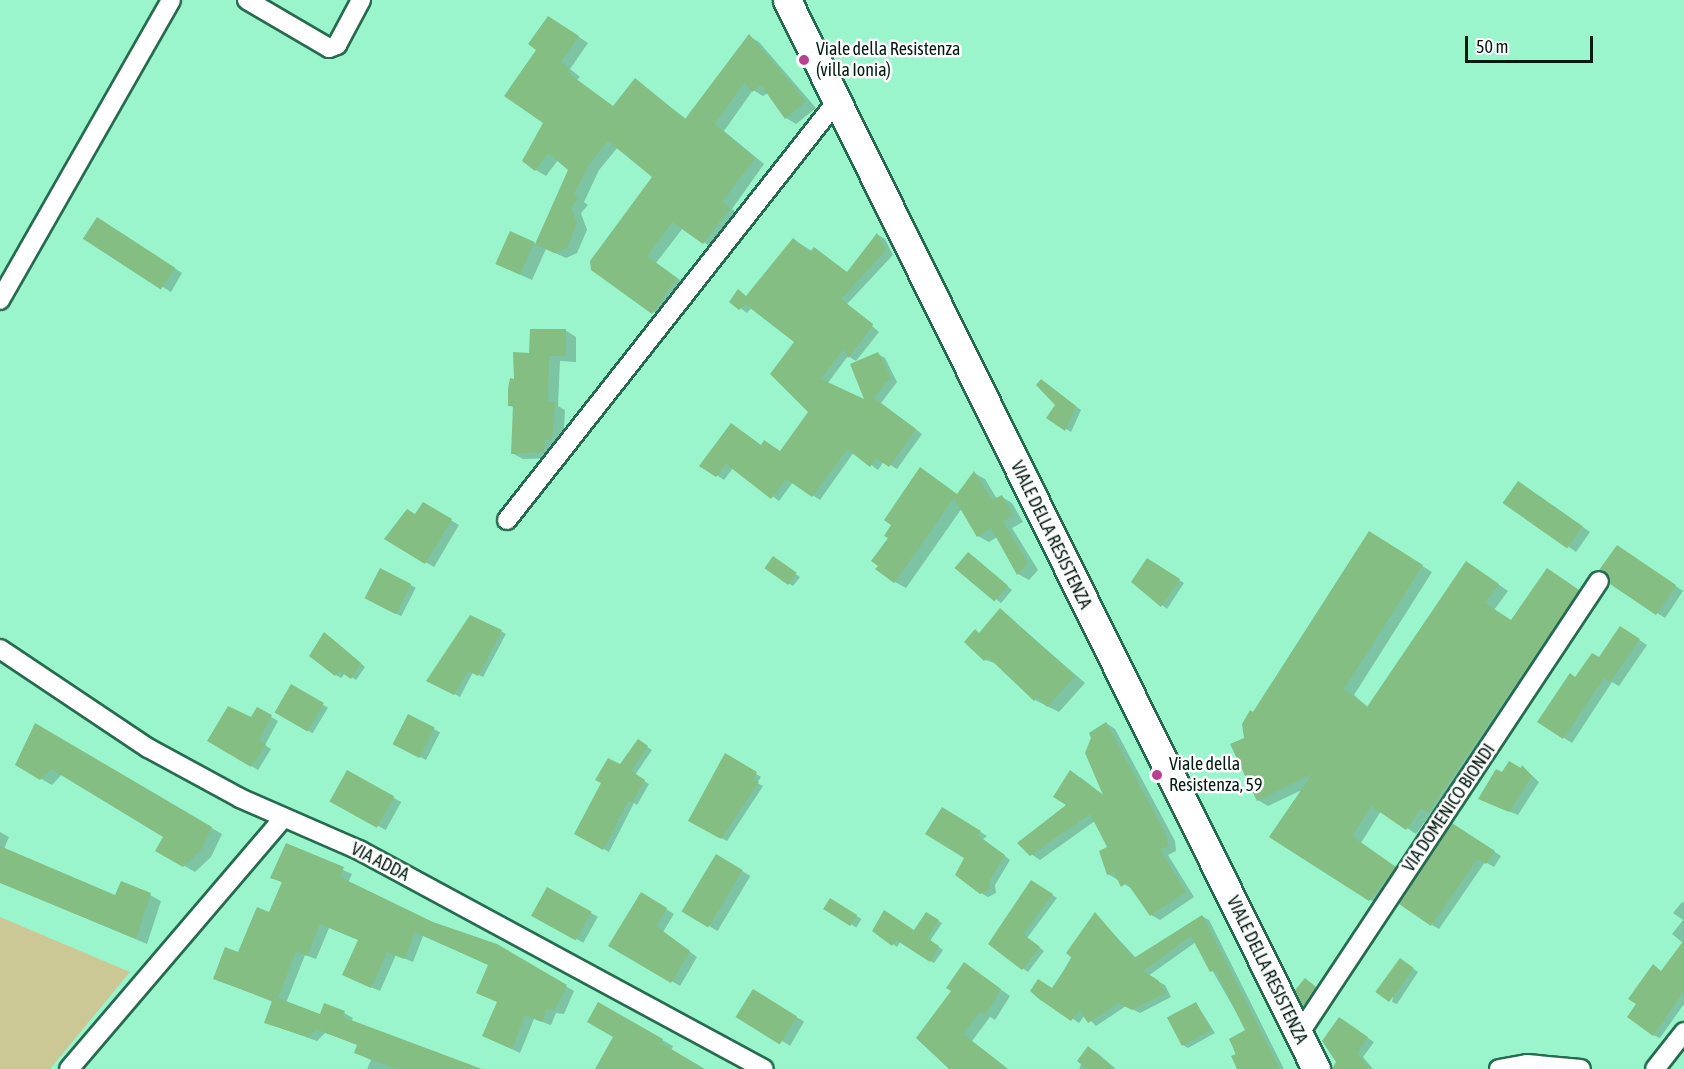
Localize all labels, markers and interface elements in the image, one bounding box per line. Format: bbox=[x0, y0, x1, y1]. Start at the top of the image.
scale bar bbox=[1468, 24, 1596, 62]
text: 50 m bbox=[1476, 36, 1508, 57]
place label: Viale della Resistenza (villa Ionia) bbox=[816, 39, 960, 82]
marker: Viale della Resistenza (villa Ionia) bbox=[797, 53, 811, 67]
street label: VIALE DELLA RESISTENZA bbox=[1006, 458, 1096, 612]
street label: VIA DOMENICO BIONDI bbox=[1398, 740, 1500, 876]
place label: Viale della Resistenza, 59 bbox=[1169, 754, 1262, 796]
marker: Viale della Resistenza, 59 bbox=[1150, 768, 1164, 782]
street label: VIA ADDA bbox=[347, 838, 413, 886]
street label: VIALE DELLA RESISTENZA bbox=[1222, 893, 1312, 1047]

